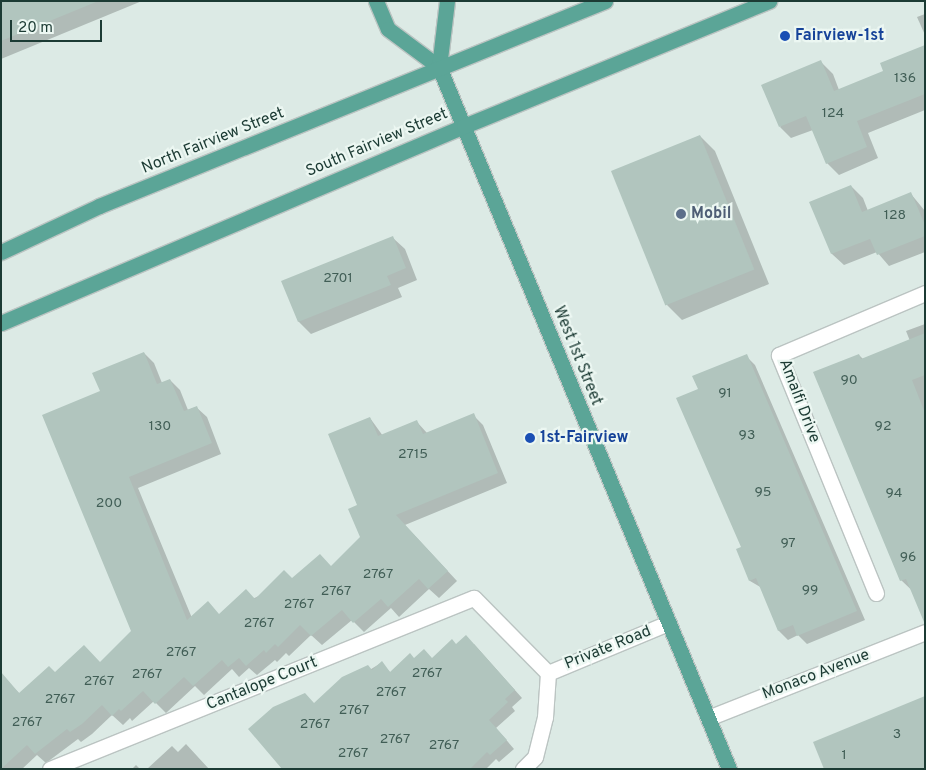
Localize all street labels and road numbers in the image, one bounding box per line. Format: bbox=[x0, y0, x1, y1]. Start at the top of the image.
street label: North Fairview Street bbox=[139, 104, 287, 178]
street label: South Fairview Street bbox=[303, 104, 451, 182]
street label: West 1st Street bbox=[548, 303, 606, 409]
street label: Amalfi Drive bbox=[774, 356, 824, 446]
street label: Private Road bbox=[562, 622, 654, 674]
street label: Monaco Avenue bbox=[759, 646, 873, 704]
street label: Cantalope Court bbox=[204, 653, 320, 715]

